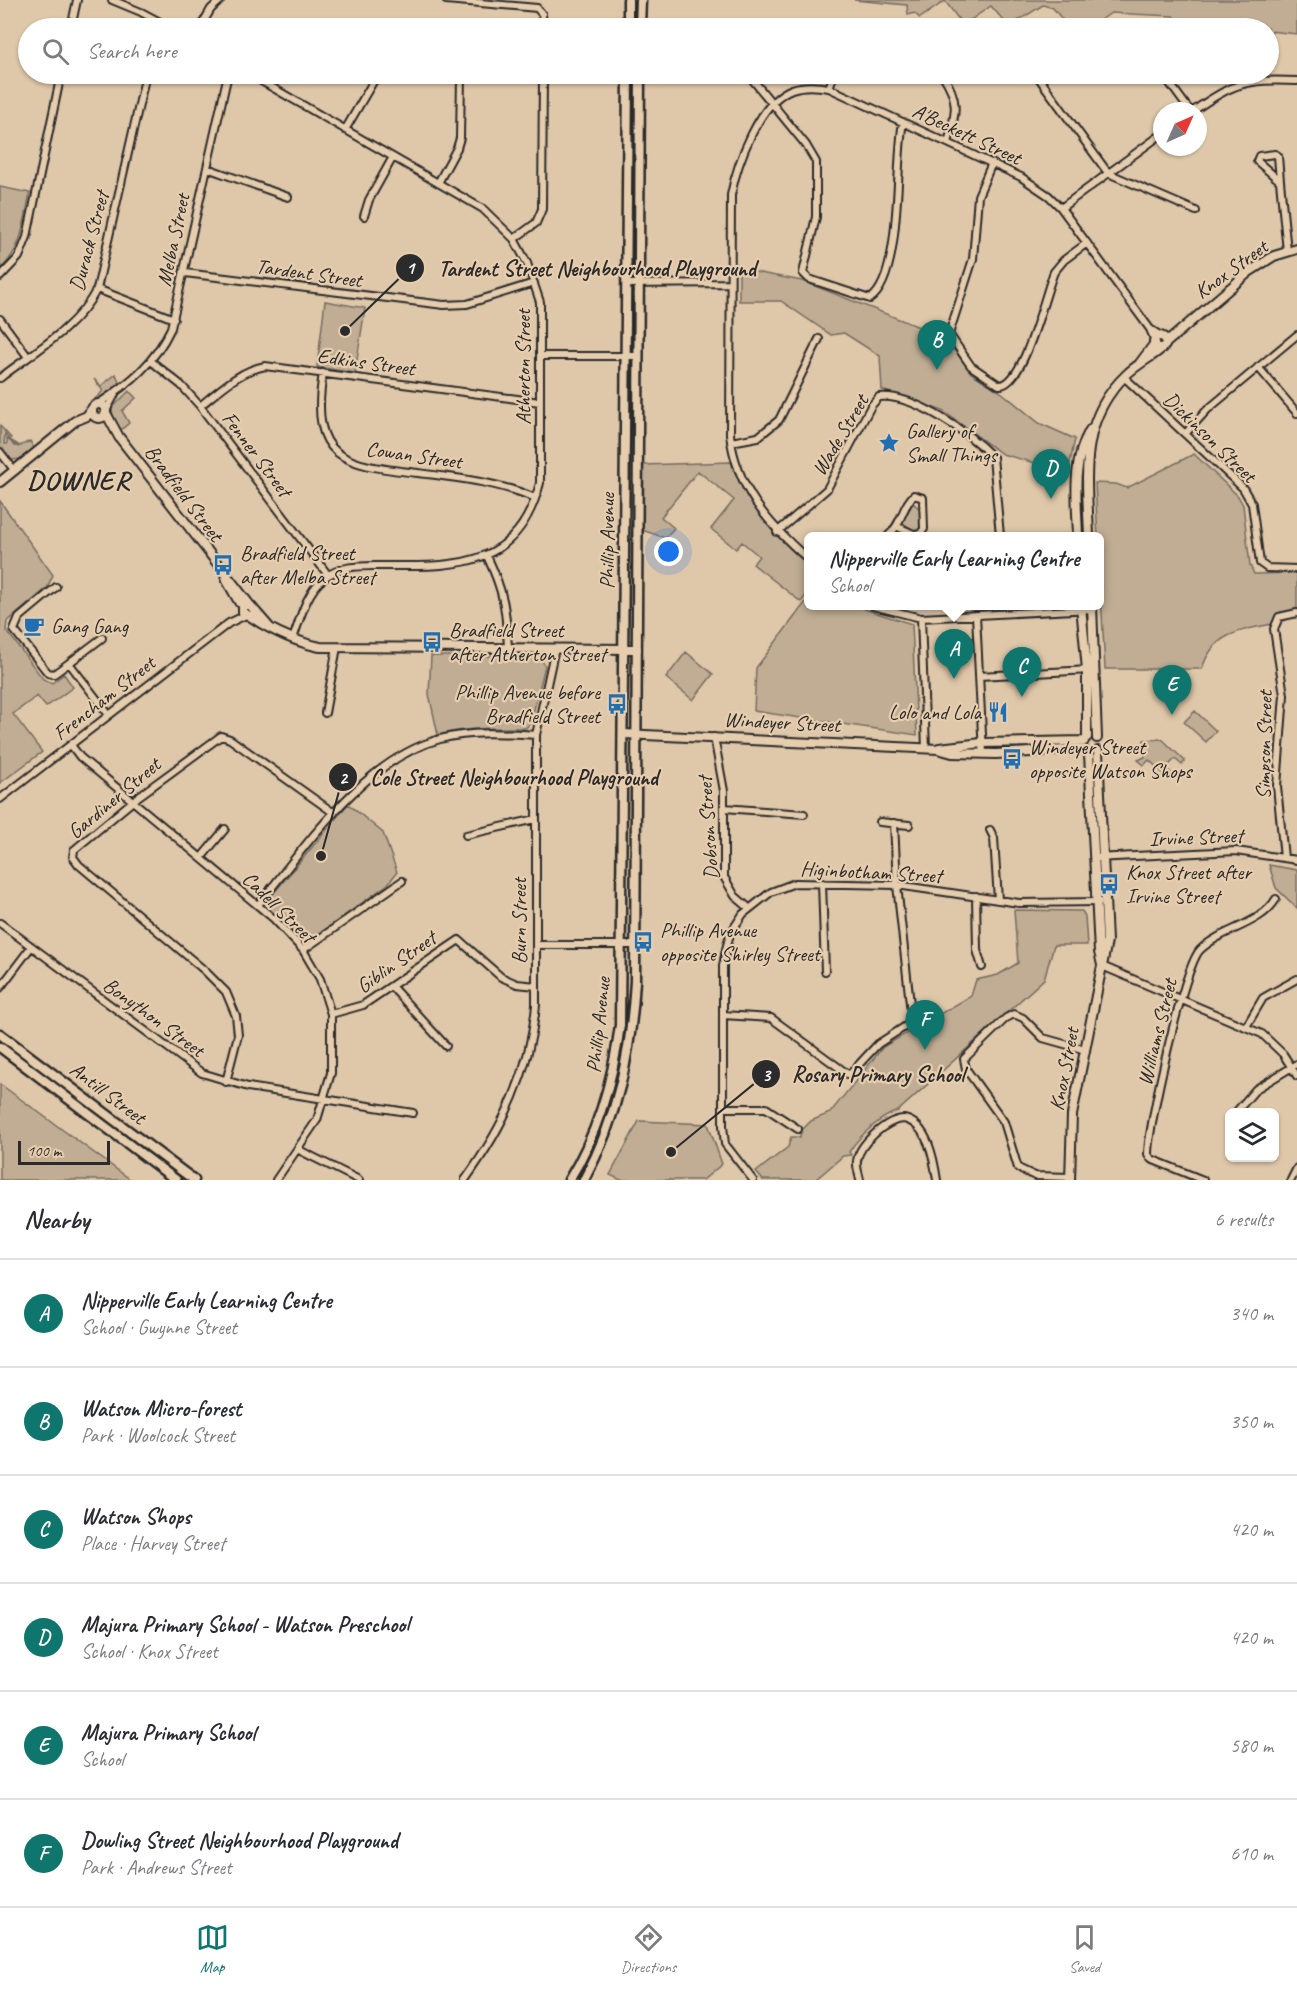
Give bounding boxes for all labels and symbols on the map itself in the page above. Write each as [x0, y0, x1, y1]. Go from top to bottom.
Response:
street label: A'Beckett Street [908, 97, 1027, 171]
north arrow [1153, 102, 1207, 156]
street label: Durack Street [63, 186, 116, 294]
street label: Melba Street [151, 189, 196, 289]
street label: Knox Street [1189, 233, 1274, 304]
callout: Tardent Street Neighbourhood Playground [395, 248, 768, 288]
street label: Tardent Street [255, 253, 365, 294]
text: Tardent Street Neighbourhood Playground [438, 255, 760, 283]
text: 1 [406, 257, 416, 279]
street label: Atherton Street [510, 307, 536, 425]
pin: B [918, 320, 956, 370]
street label: Edkins Street [316, 342, 418, 382]
street label: Dickinson Street [1158, 386, 1263, 489]
street label: Wade Street [806, 388, 875, 480]
street label: Fenner Street [216, 406, 299, 504]
place label: Gallery of Small Things [906, 418, 999, 468]
place icon: Gallery of Small Things [877, 431, 901, 455]
street label: Cowan Street [365, 435, 465, 475]
street label: Bradfield Street [139, 439, 230, 548]
pin: D [1032, 450, 1070, 499]
district label: DOWNER [27, 463, 134, 497]
street label: Phillip Avenue [594, 492, 620, 589]
your location [654, 537, 683, 566]
place label: Bradfield Street after Melba Street [240, 540, 378, 590]
bus stop icon: Bradfield Street after Melba Street [211, 553, 235, 577]
place label: Gang Gang [51, 613, 130, 639]
cafe icon: Gang Gang [22, 614, 46, 638]
place label: Bradfield Street after Atherton Street [449, 617, 609, 667]
bus stop icon: Bradfield Street after Atherton Street [420, 630, 444, 654]
pin: A [934, 630, 974, 679]
pin: C [1002, 648, 1042, 697]
street label: Frencham Street [48, 649, 162, 746]
pin: E [1152, 666, 1192, 715]
place label: Phillip Avenue before Bradfield Street [455, 679, 602, 729]
street label: Simpson Street [1250, 688, 1278, 800]
bus stop icon: Phillip Avenue before Bradfield Street [605, 692, 629, 716]
place label: Lolo and Lola [889, 699, 983, 725]
restaurant icon: Lolo and Lola [986, 700, 1010, 724]
street label: Windeyer Street [723, 706, 843, 738]
place label: Windeyer Street opposite Watson Shops [1029, 734, 1193, 784]
bus stop icon: Windeyer Street opposite Watson Shops [1000, 747, 1024, 771]
street label: Gardiner Street [62, 750, 167, 844]
callout: Cole Street Neighbourhood Playground [328, 757, 671, 797]
text: Cole Street Neighbourhood Playground [370, 764, 662, 792]
text: 2 [339, 767, 349, 789]
street label: Dobson Street [691, 772, 725, 881]
street label: Irvine Street [1149, 822, 1246, 852]
street label: Higinbotham Street [800, 855, 945, 889]
place label: Knox Street after Irvine Street [1126, 859, 1252, 909]
street label: Cadell Street [237, 866, 323, 950]
bus stop icon: Knox Street after Irvine Street [1097, 872, 1121, 896]
street label: Burn Street [506, 876, 532, 964]
place label: Phillip Avenue opposite Shirley Street [660, 917, 822, 967]
street label: Giblin Street [351, 923, 443, 999]
bus stop icon: Phillip Avenue opposite Shirley Street [631, 930, 655, 954]
street label: Bonython Street [98, 972, 211, 1064]
street label: Williams Street [1131, 974, 1183, 1088]
street label: Phillip Avenue [580, 975, 616, 1074]
pin: F [906, 1000, 944, 1050]
street label: Knox Street [1043, 1023, 1085, 1113]
callout: Rosary Primary School [751, 1054, 976, 1094]
street label: Antill Street [65, 1056, 153, 1131]
text: Rosary Primary School [792, 1061, 968, 1089]
text: 3 [762, 1064, 772, 1086]
scale bar [18, 1138, 110, 1166]

